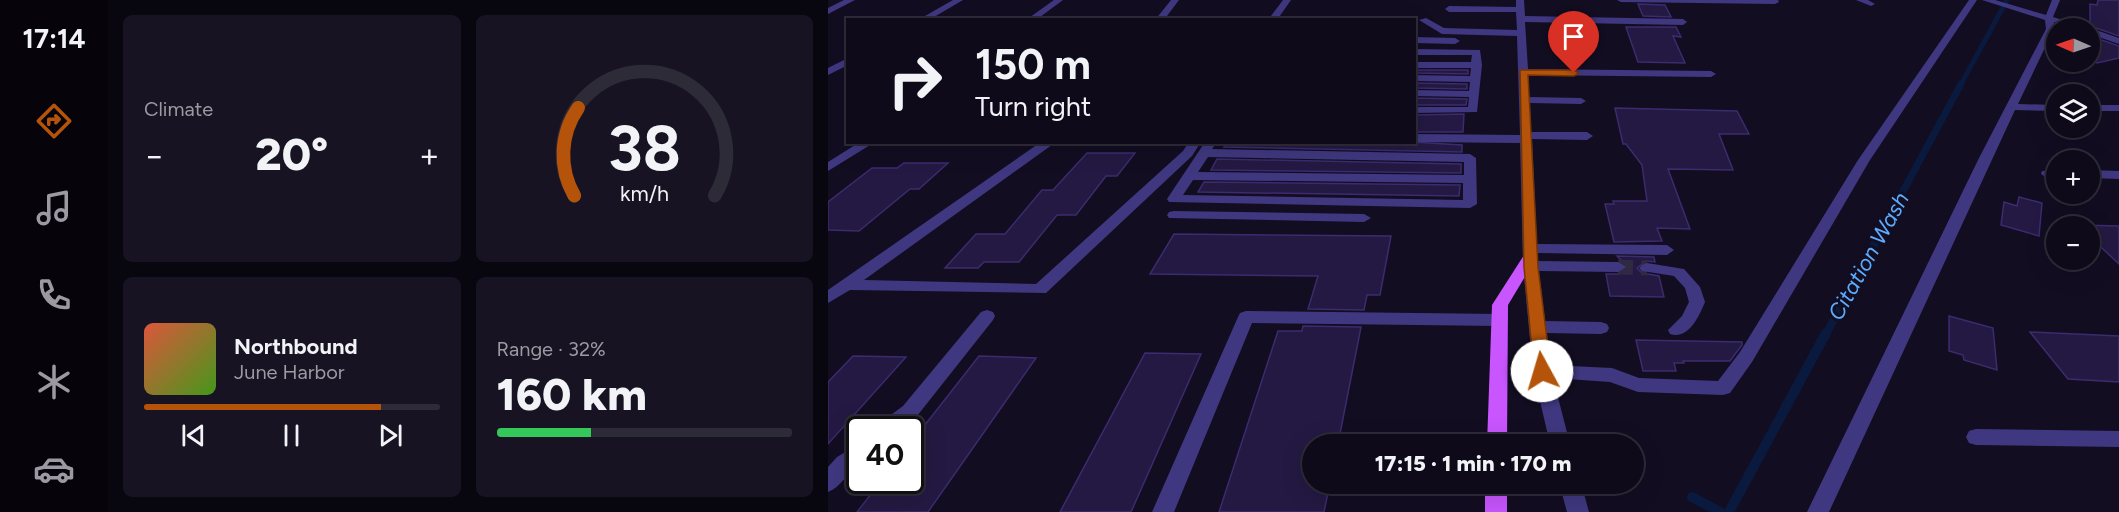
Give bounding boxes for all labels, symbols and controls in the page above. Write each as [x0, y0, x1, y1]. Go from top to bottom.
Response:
pin [1548, 11, 1599, 73]
north arrow [2046, 18, 2100, 72]
map controls [2046, 18, 2100, 270]
icon: arrive [1557, 20, 1590, 53]
text: 17:14 [22, 22, 86, 55]
text: 150 m [975, 39, 1091, 90]
icon: right [876, 42, 954, 120]
button: layers [2046, 84, 2100, 138]
text: Turn right [975, 90, 1091, 123]
text: Climate [144, 97, 213, 121]
icon: directions [33, 100, 75, 142]
text: 38 [608, 111, 681, 186]
text: 20° [255, 127, 328, 181]
text: − [144, 136, 165, 175]
text: + [419, 136, 439, 175]
button: + [2046, 150, 2100, 204]
text: km/h [620, 181, 669, 206]
icon: music [33, 187, 75, 229]
water label: Citation Wash [1822, 187, 1915, 325]
button: − [2046, 216, 2100, 270]
icon: phone [33, 274, 75, 316]
text: Northbound [234, 333, 358, 360]
text: Range · 32% [497, 337, 606, 361]
position arrow [1510, 339, 1574, 403]
text: June Harbor [234, 360, 345, 384]
icon: climate [33, 361, 75, 403]
text: 160 km [497, 367, 647, 421]
speed limit sign: 40 [846, 416, 924, 494]
icon: previous [177, 419, 210, 452]
icon: pause [275, 419, 308, 452]
icon: next [374, 419, 407, 452]
icon: car [33, 448, 75, 490]
text: 17:15 · 1 min · 170 m [1375, 450, 1571, 477]

